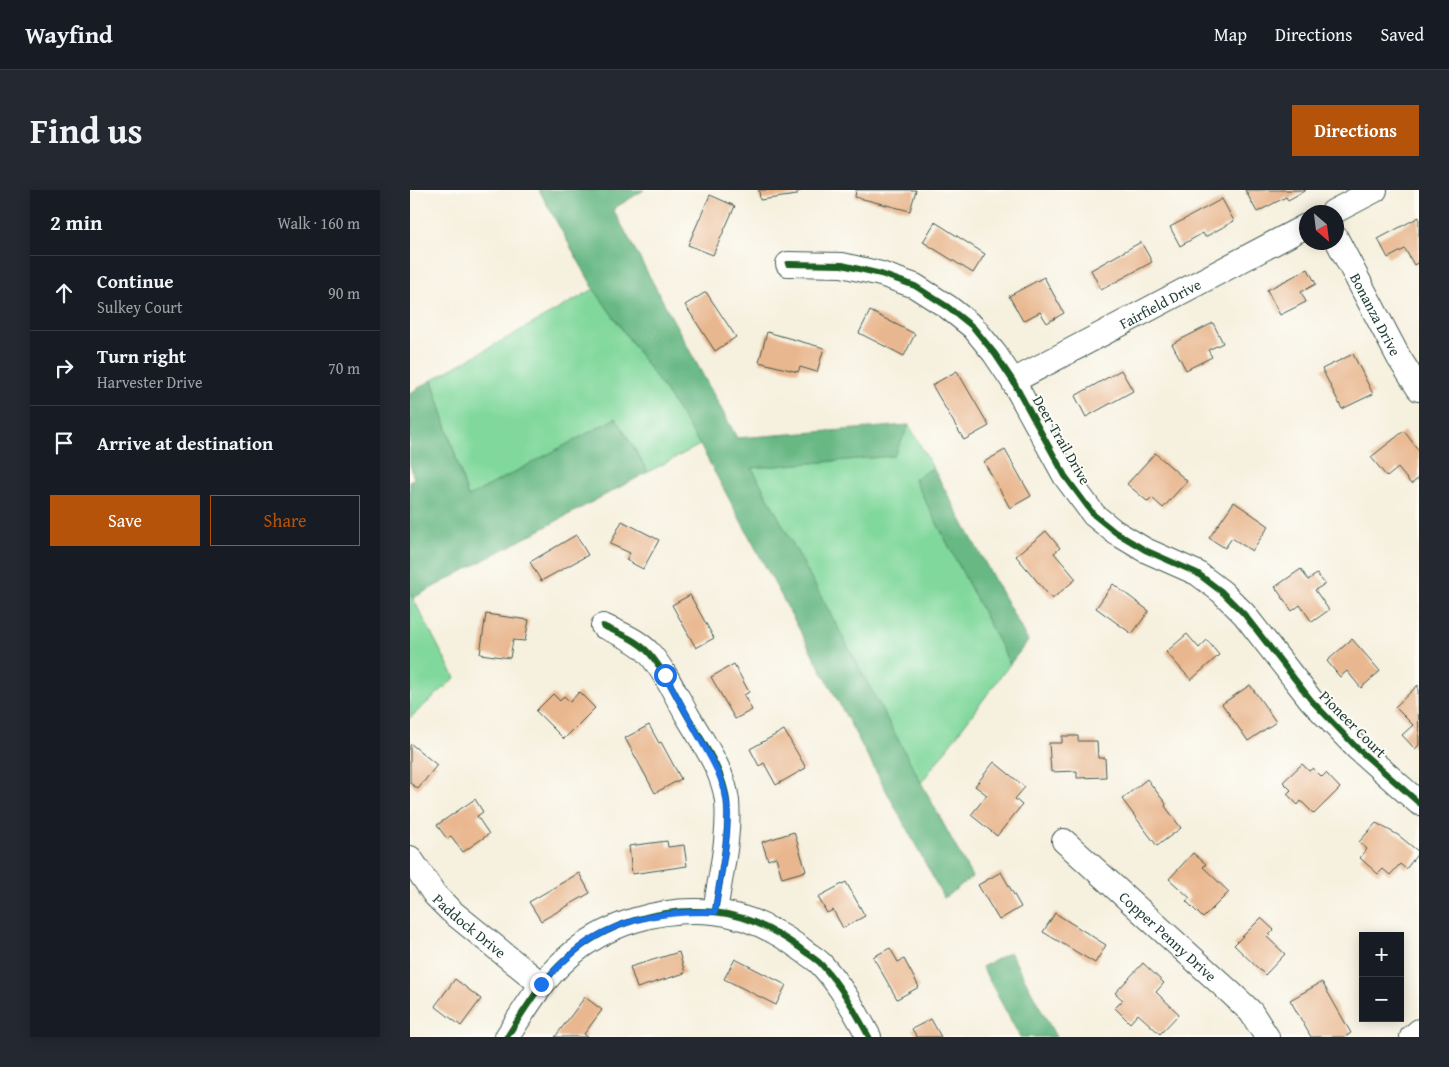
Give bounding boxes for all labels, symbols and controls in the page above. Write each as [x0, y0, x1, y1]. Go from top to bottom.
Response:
text: Wayfind [25, 17, 113, 52]
text: Map [1214, 21, 1247, 48]
text: Directions [1275, 21, 1352, 48]
text: Saved [1380, 21, 1424, 48]
text: Find us [30, 105, 143, 156]
button: Directions [1292, 105, 1419, 156]
north arrow [1299, 205, 1344, 250]
text: 2 min [50, 207, 102, 238]
text: Walk · 160 m [277, 211, 360, 235]
text: Continue [97, 267, 174, 295]
street label: Bonanza Drive [1346, 269, 1406, 359]
street label: Fairfield Drive [1115, 273, 1204, 334]
icon: ahead [50, 279, 78, 307]
text: 90 m [328, 281, 360, 305]
text: Sulkey Court [97, 295, 183, 319]
text: Turn right [97, 342, 186, 370]
icon: right [50, 354, 78, 382]
text: 70 m [328, 356, 360, 380]
text: Harvester Drive [97, 370, 202, 394]
street label: Deer Trail Drive [1028, 392, 1096, 488]
icon: arrive [50, 429, 78, 457]
text: Arrive at destination [97, 429, 273, 457]
button: Save [50, 495, 200, 546]
button: Share [210, 495, 360, 546]
route start [654, 664, 677, 687]
street label: Pioneer Court [1315, 686, 1392, 763]
street label: Copper Penny Drive [1115, 886, 1222, 986]
street label: Paddock Drive [429, 889, 511, 962]
map controls [1359, 932, 1404, 1022]
button: + [1359, 932, 1404, 977]
route end [530, 973, 553, 996]
button: − [1359, 977, 1404, 1022]

